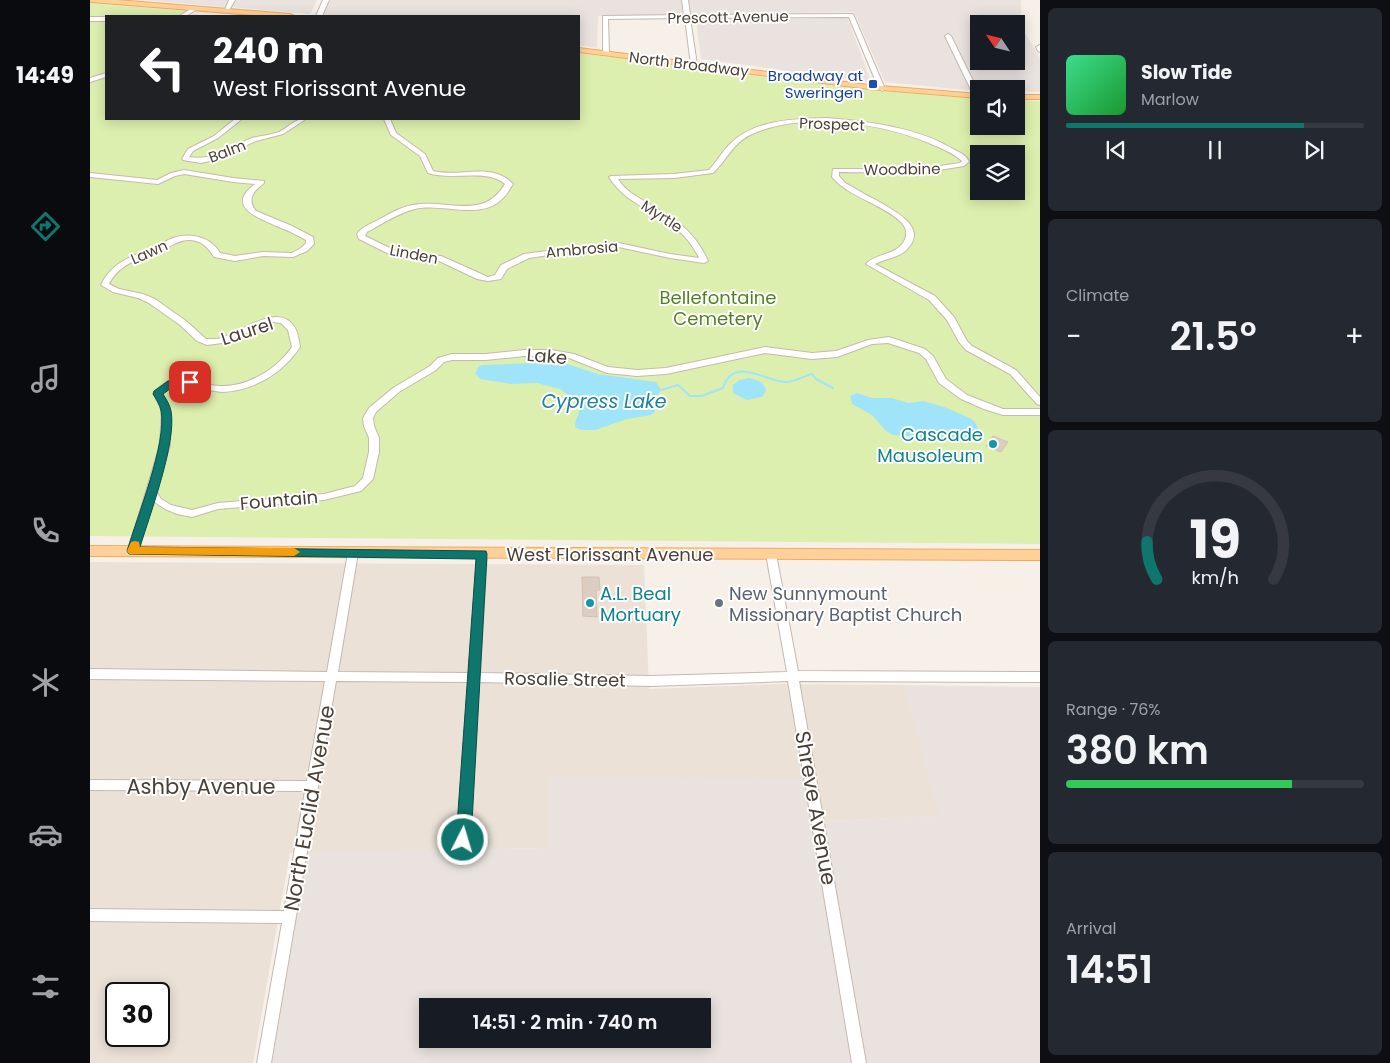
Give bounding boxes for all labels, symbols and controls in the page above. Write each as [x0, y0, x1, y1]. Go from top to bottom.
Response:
street label: Prescott Avenue [667, 5, 789, 29]
north arrow [970, 15, 1025, 70]
map controls [970, 15, 1025, 200]
text: 240 m [213, 26, 324, 75]
icon: left [130, 35, 195, 100]
street label: North Broadway [628, 46, 751, 82]
text: Slow Tide [1141, 59, 1232, 86]
text: 14:49 [16, 60, 74, 91]
place label: Broadway at Sweringen [768, 65, 863, 103]
text: West Florissant Avenue [213, 73, 466, 104]
marker: Broadway at Sweringen [867, 78, 879, 90]
button: sound [970, 80, 1025, 135]
text: Marlow [1141, 88, 1199, 111]
street label: Prospect [799, 112, 865, 136]
street label: Balm [205, 134, 249, 168]
icon: previous [1102, 136, 1130, 164]
icon: pause [1201, 136, 1229, 164]
icon: next [1300, 136, 1328, 164]
button: layers [970, 145, 1025, 200]
street label: Woodbine [863, 158, 941, 180]
street label: Myrtle [637, 195, 687, 237]
icon: directions [28, 209, 63, 244]
street label: Lawn [127, 235, 171, 269]
street label: Ambrosia [545, 235, 619, 263]
street label: Linden [388, 239, 440, 269]
text: Climate [1066, 284, 1129, 307]
park label: Bellefontaine Cemetery [660, 285, 777, 331]
text: 21.5° [1170, 310, 1257, 363]
street label: Laurel [218, 311, 276, 351]
text: − [1066, 317, 1081, 356]
text: + [1345, 317, 1364, 356]
street label: Lake [526, 342, 568, 370]
icon: music [28, 361, 63, 396]
pin [169, 361, 211, 403]
icon: arrive [176, 368, 204, 396]
water label: Cypress Lake [541, 388, 667, 415]
place label: Cascade Mausoleum [877, 422, 983, 468]
marker: Cascade Mausoleum [987, 438, 999, 450]
street label: Fountain [239, 484, 319, 516]
text: 19 [1189, 503, 1241, 576]
icon: phone [28, 513, 63, 548]
street label: West Florissant Avenue [506, 542, 714, 567]
text: km/h [1191, 565, 1239, 590]
place label: A.L. Beal Mortuary [600, 581, 681, 627]
place label: New Sunnymount Missionary Baptist Church [729, 581, 962, 627]
marker: A.L. Beal Mortuary [584, 597, 596, 609]
marker: New Sunnymount Missionary Baptist Church [713, 597, 725, 609]
icon: climate [28, 665, 63, 700]
street label: Rosalie Street [504, 665, 626, 693]
text: Range · 76% [1066, 698, 1161, 721]
street label: North Euclid Avenue [277, 703, 341, 913]
text: 380 km [1066, 724, 1209, 777]
street label: Shreve Avenue [788, 729, 844, 887]
street label: Ashby Avenue [126, 772, 276, 801]
position arrow [436, 813, 488, 865]
icon: car [28, 817, 63, 852]
text: Arrival [1066, 917, 1116, 940]
text: 14:51 [1066, 943, 1153, 996]
icon: filters [28, 969, 63, 1004]
speed limit sign: 30 [105, 982, 170, 1047]
text: 14:51 · 2 min · 740 m [473, 1009, 657, 1036]

